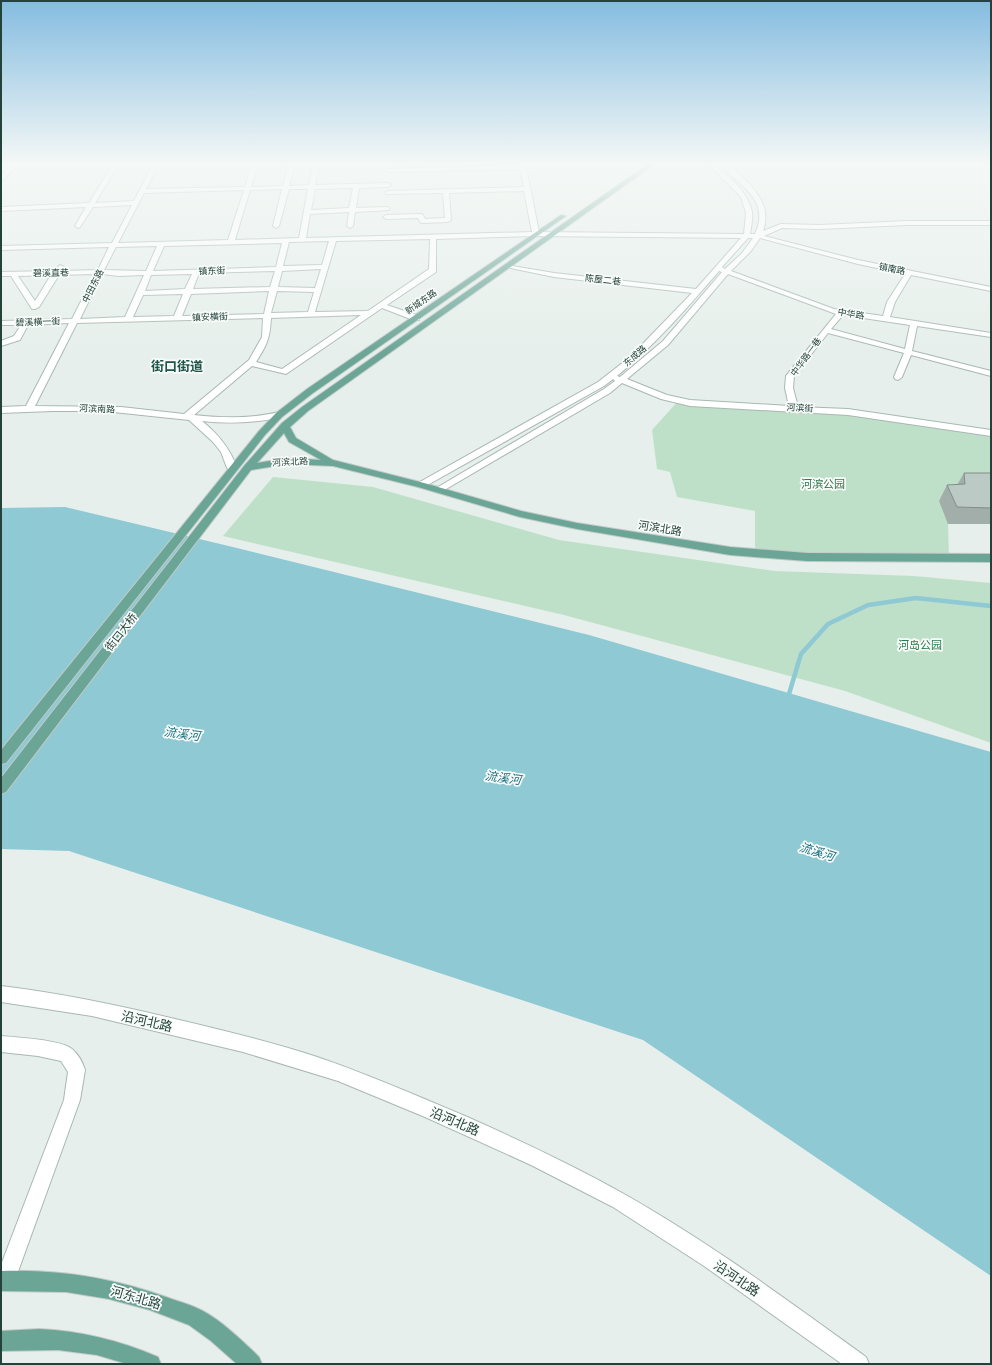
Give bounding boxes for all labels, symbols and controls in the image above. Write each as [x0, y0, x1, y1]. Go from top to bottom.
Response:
street label: 镇南路 [878, 259, 907, 278]
street label: 镇东街 [198, 264, 226, 277]
street label: 碧溪直巷 [33, 266, 69, 279]
street label: 中田东路 [79, 267, 107, 305]
street label: 陈屋二巷 [584, 271, 622, 288]
street label: 新城东路 [402, 286, 439, 317]
street label: 中华路 [837, 305, 865, 322]
street label: 镇安横街 [192, 309, 228, 324]
street label: 碧溪横一街 [15, 314, 61, 329]
street label: 中华路一巷 [787, 335, 824, 379]
street label: 东成路 [620, 342, 649, 369]
district label: 街口街道 [151, 356, 203, 376]
street label: 河滨街 [786, 400, 814, 415]
street label: 河滨南路 [79, 401, 115, 416]
street label: 河滨北路 [272, 454, 308, 469]
park label: 河滨公园 [801, 476, 845, 492]
street label: 河滨北路 [637, 517, 683, 539]
street label: 街口大桥 [101, 610, 141, 654]
park label: 河岛公园 [898, 637, 942, 653]
water label: 流溪河 [163, 722, 203, 746]
water label: 流溪河 [484, 766, 524, 790]
water label: 流溪河 [797, 837, 839, 866]
street label: 沿河北路 [119, 1005, 175, 1037]
street label: 沿河北路 [427, 1102, 483, 1140]
street label: 沿河北路 [710, 1255, 764, 1301]
street label: 河东北路 [108, 1280, 164, 1314]

